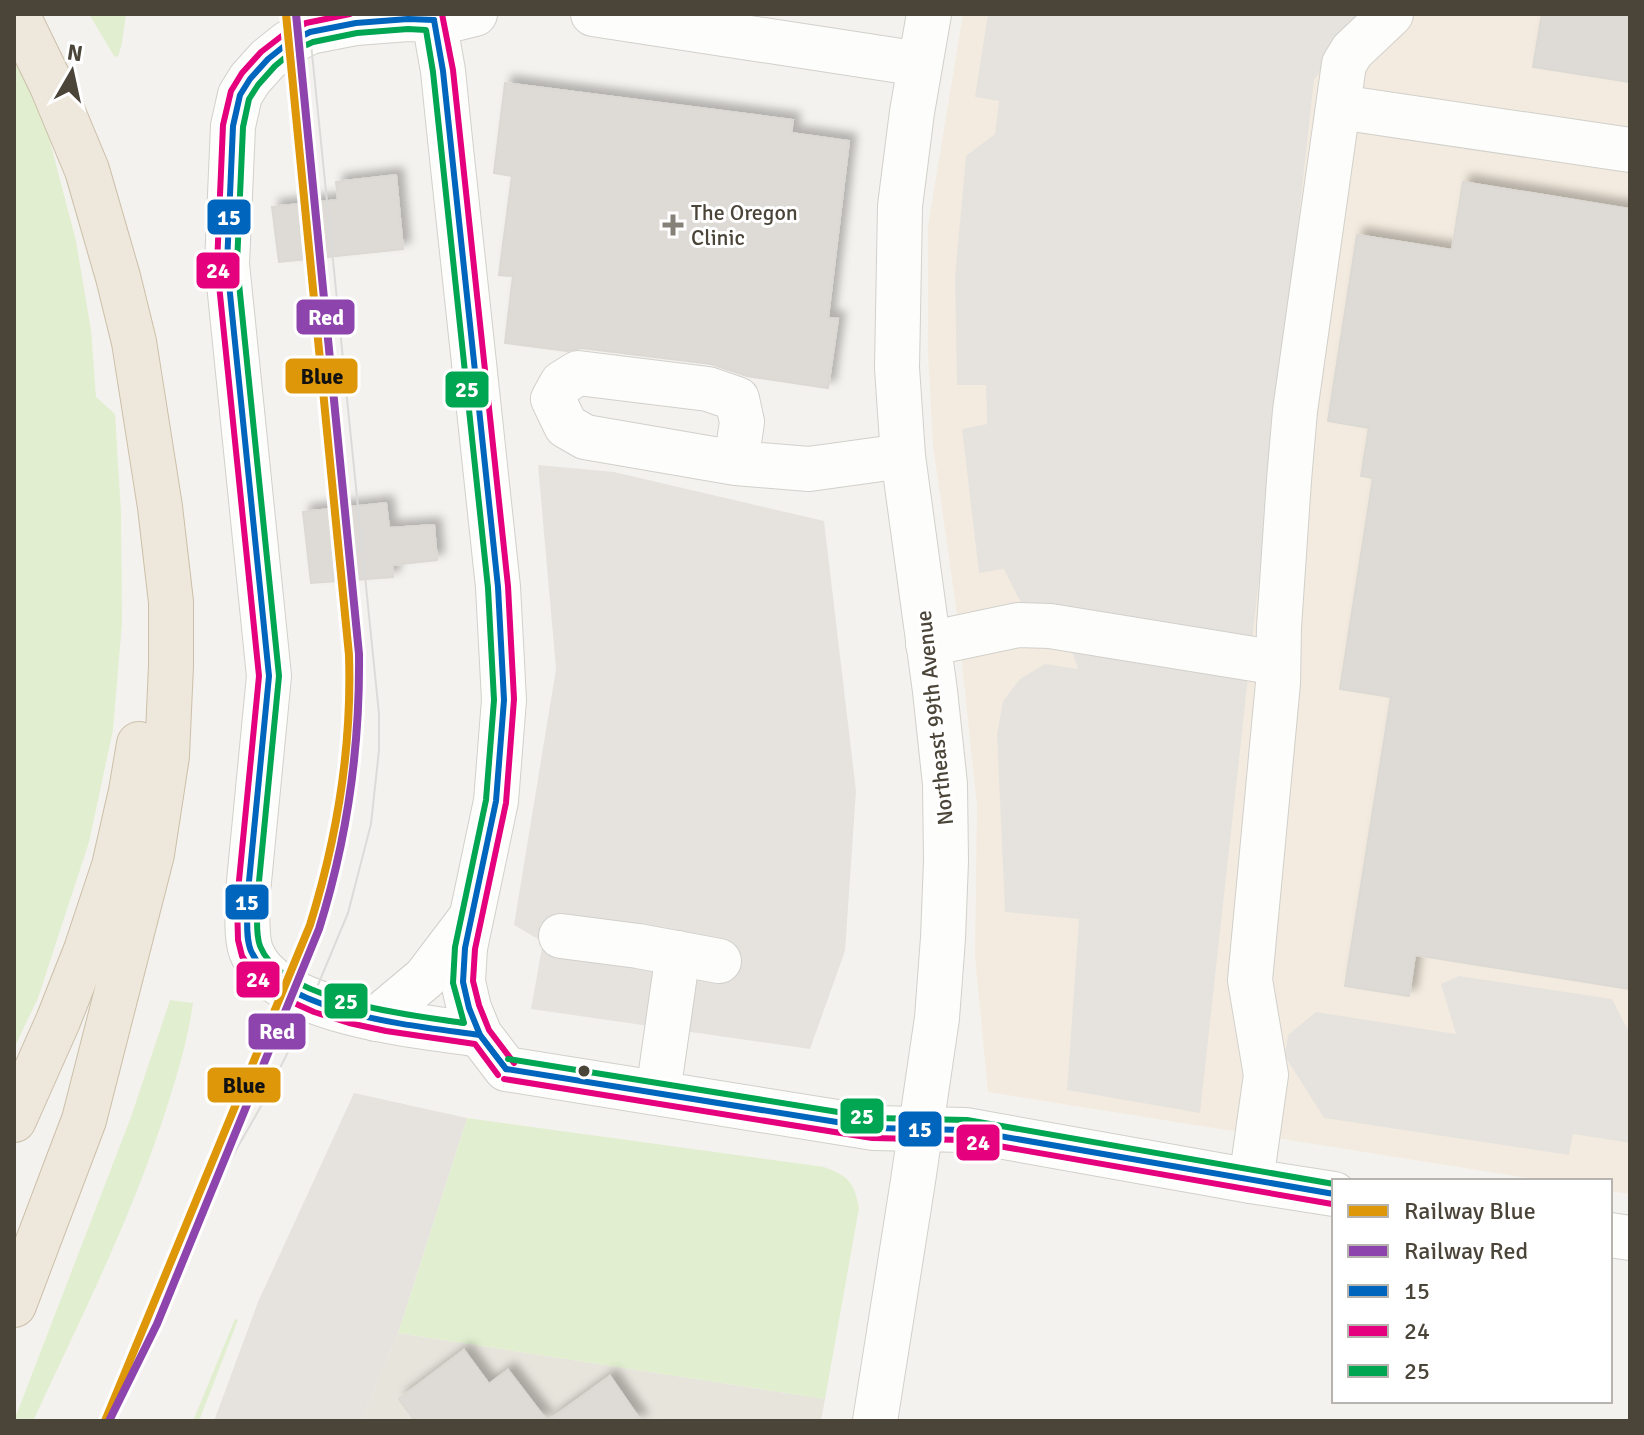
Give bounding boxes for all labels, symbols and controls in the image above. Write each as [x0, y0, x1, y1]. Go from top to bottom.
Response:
north arrow [32, 32, 112, 112]
text: N [65, 38, 85, 67]
line badge: 15 [206, 198, 252, 236]
place label: The Oregon Clinic [691, 199, 798, 251]
text: 15 [217, 204, 241, 231]
marker: The Oregon Clinic [662, 214, 684, 236]
line badge: 24 [195, 251, 241, 290]
text: 24 [206, 257, 230, 284]
line badge: Red [295, 298, 356, 336]
text: Red [308, 304, 344, 331]
line badge: Blue [284, 357, 359, 395]
text: Blue [300, 363, 344, 390]
line badge: 25 [444, 370, 490, 409]
text: 25 [455, 376, 479, 403]
street label: Northeast 99th Avenue [910, 609, 959, 827]
line badge: 15 [224, 883, 270, 921]
text: 15 [235, 889, 259, 916]
line badge: 24 [235, 960, 281, 999]
text: 24 [246, 966, 270, 993]
line badge: 25 [323, 982, 369, 1020]
text: 25 [334, 988, 358, 1015]
line badge: Red [247, 1012, 307, 1051]
text: Red [259, 1018, 295, 1045]
unlabelled marker [576, 1063, 592, 1079]
line badge: Blue [206, 1066, 282, 1104]
text: Blue [222, 1072, 266, 1099]
line badge: 25 [839, 1097, 885, 1135]
text: 25 [850, 1103, 874, 1130]
line badge: 15 [897, 1110, 943, 1148]
text: 15 [908, 1116, 932, 1143]
line badge: 24 [955, 1123, 1001, 1162]
text: 24 [966, 1129, 990, 1156]
legend [1332, 1179, 1612, 1403]
text: Railway Blue [1404, 1196, 1536, 1226]
text: Railway Red [1404, 1236, 1528, 1266]
text: 15 [1404, 1276, 1430, 1306]
text: 24 [1404, 1316, 1430, 1346]
text: 25 [1404, 1356, 1430, 1386]

